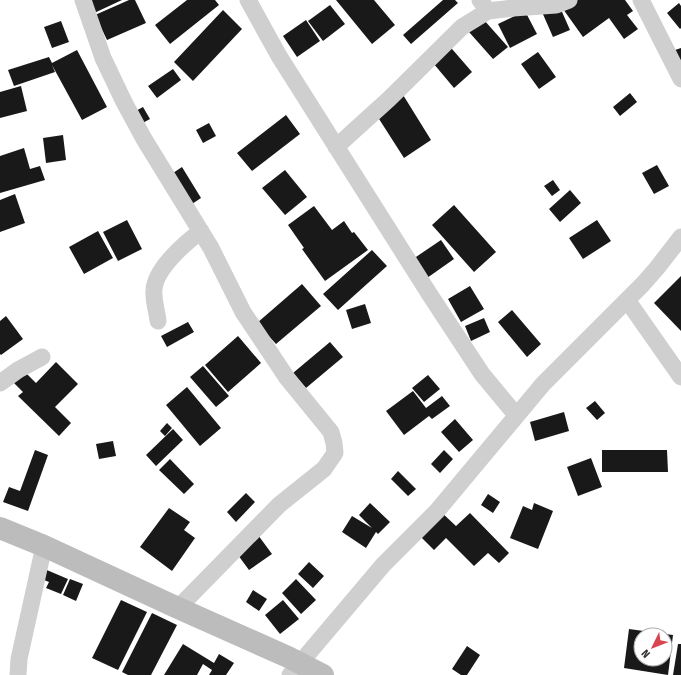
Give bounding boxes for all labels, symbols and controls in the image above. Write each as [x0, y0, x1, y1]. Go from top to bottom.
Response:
north arrow [633, 627, 673, 667]
text: N [639, 647, 653, 660]

